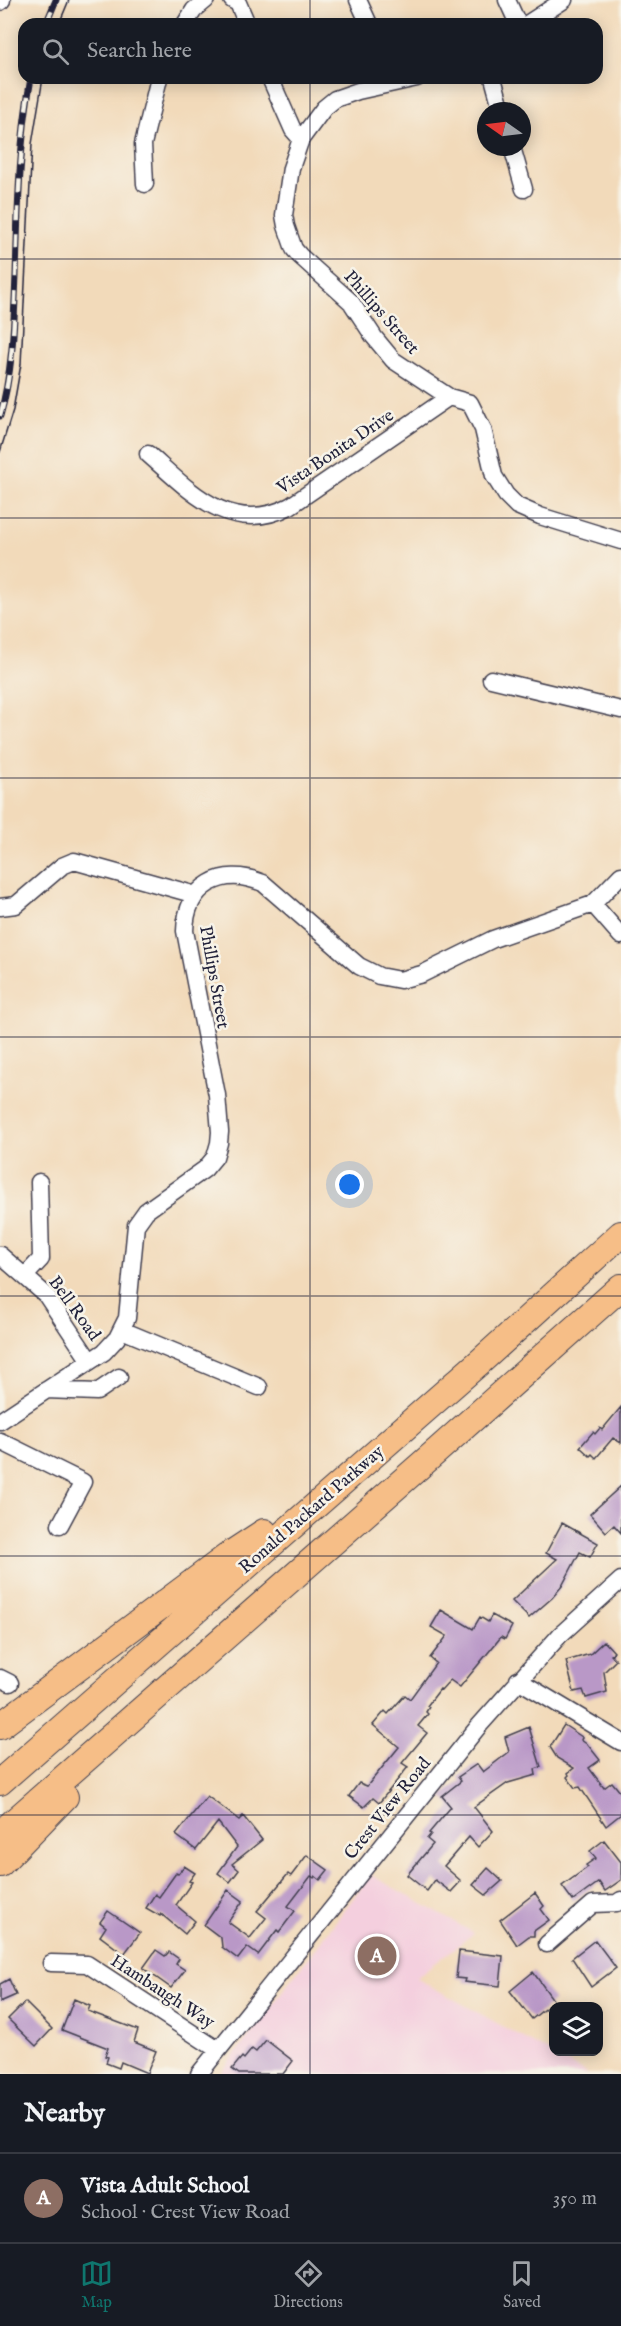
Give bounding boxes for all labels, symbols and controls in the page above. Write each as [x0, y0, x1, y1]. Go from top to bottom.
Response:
search box [18, 18, 603, 84]
icon: search [39, 35, 72, 68]
text: Search here [87, 37, 192, 65]
north arrow [477, 102, 531, 156]
street label: Phillips Street [338, 266, 424, 360]
street label: Vista Bonita Drive [272, 405, 399, 501]
street label: Phillips Street [193, 924, 234, 1031]
your location [335, 1170, 364, 1199]
street label: Bell Road [43, 1272, 105, 1346]
street label: Ronald Packard Parkway [235, 1441, 389, 1579]
street label: Crest View Road [340, 1753, 437, 1865]
pin: A [358, 1934, 397, 1978]
street label: Hambaugh Way [106, 1950, 219, 2035]
map controls [549, 2002, 603, 2056]
button: layers [549, 2002, 603, 2056]
text: Nearby [24, 2097, 105, 2130]
text: Vista Adult School [81, 2172, 249, 2200]
text: A [37, 2186, 50, 2211]
text: 350 m [553, 2186, 597, 2211]
text: School · Crest View Road [81, 2200, 290, 2225]
tab: Map [80, 2257, 113, 2313]
tab: Directions [273, 2257, 343, 2313]
tab: Saved [503, 2257, 541, 2313]

